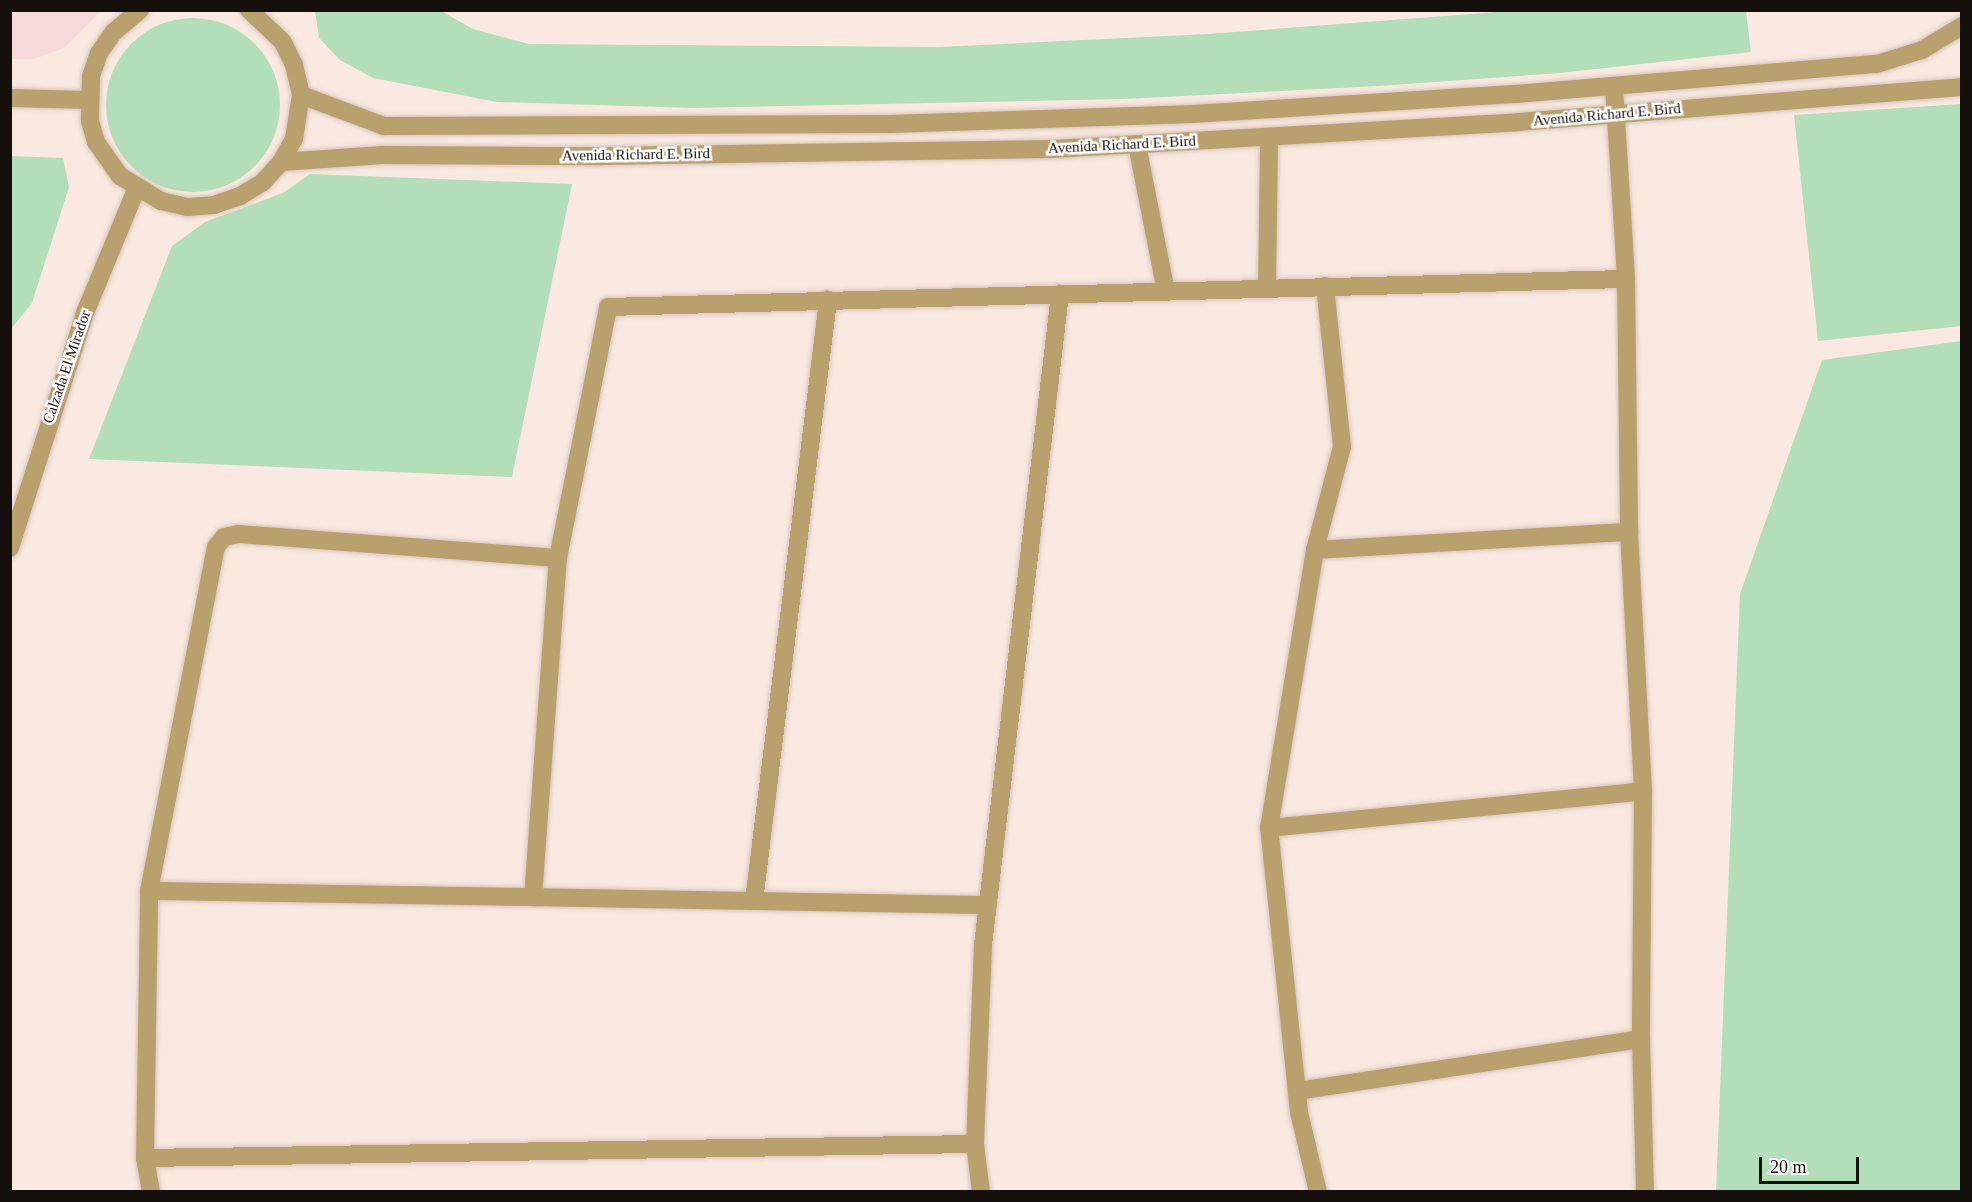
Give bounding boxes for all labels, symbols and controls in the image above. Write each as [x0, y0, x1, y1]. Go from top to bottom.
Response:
street label: Avenida Richard E. Bird [1532, 100, 1682, 130]
street label: Avenida Richard E. Bird [1048, 132, 1196, 158]
street label: Avenida Richard E. Bird [562, 145, 710, 165]
street label: Calzada El Mirador [39, 308, 95, 426]
scale bar [1762, 1145, 1862, 1183]
text: 20 m [1770, 1157, 1807, 1177]

